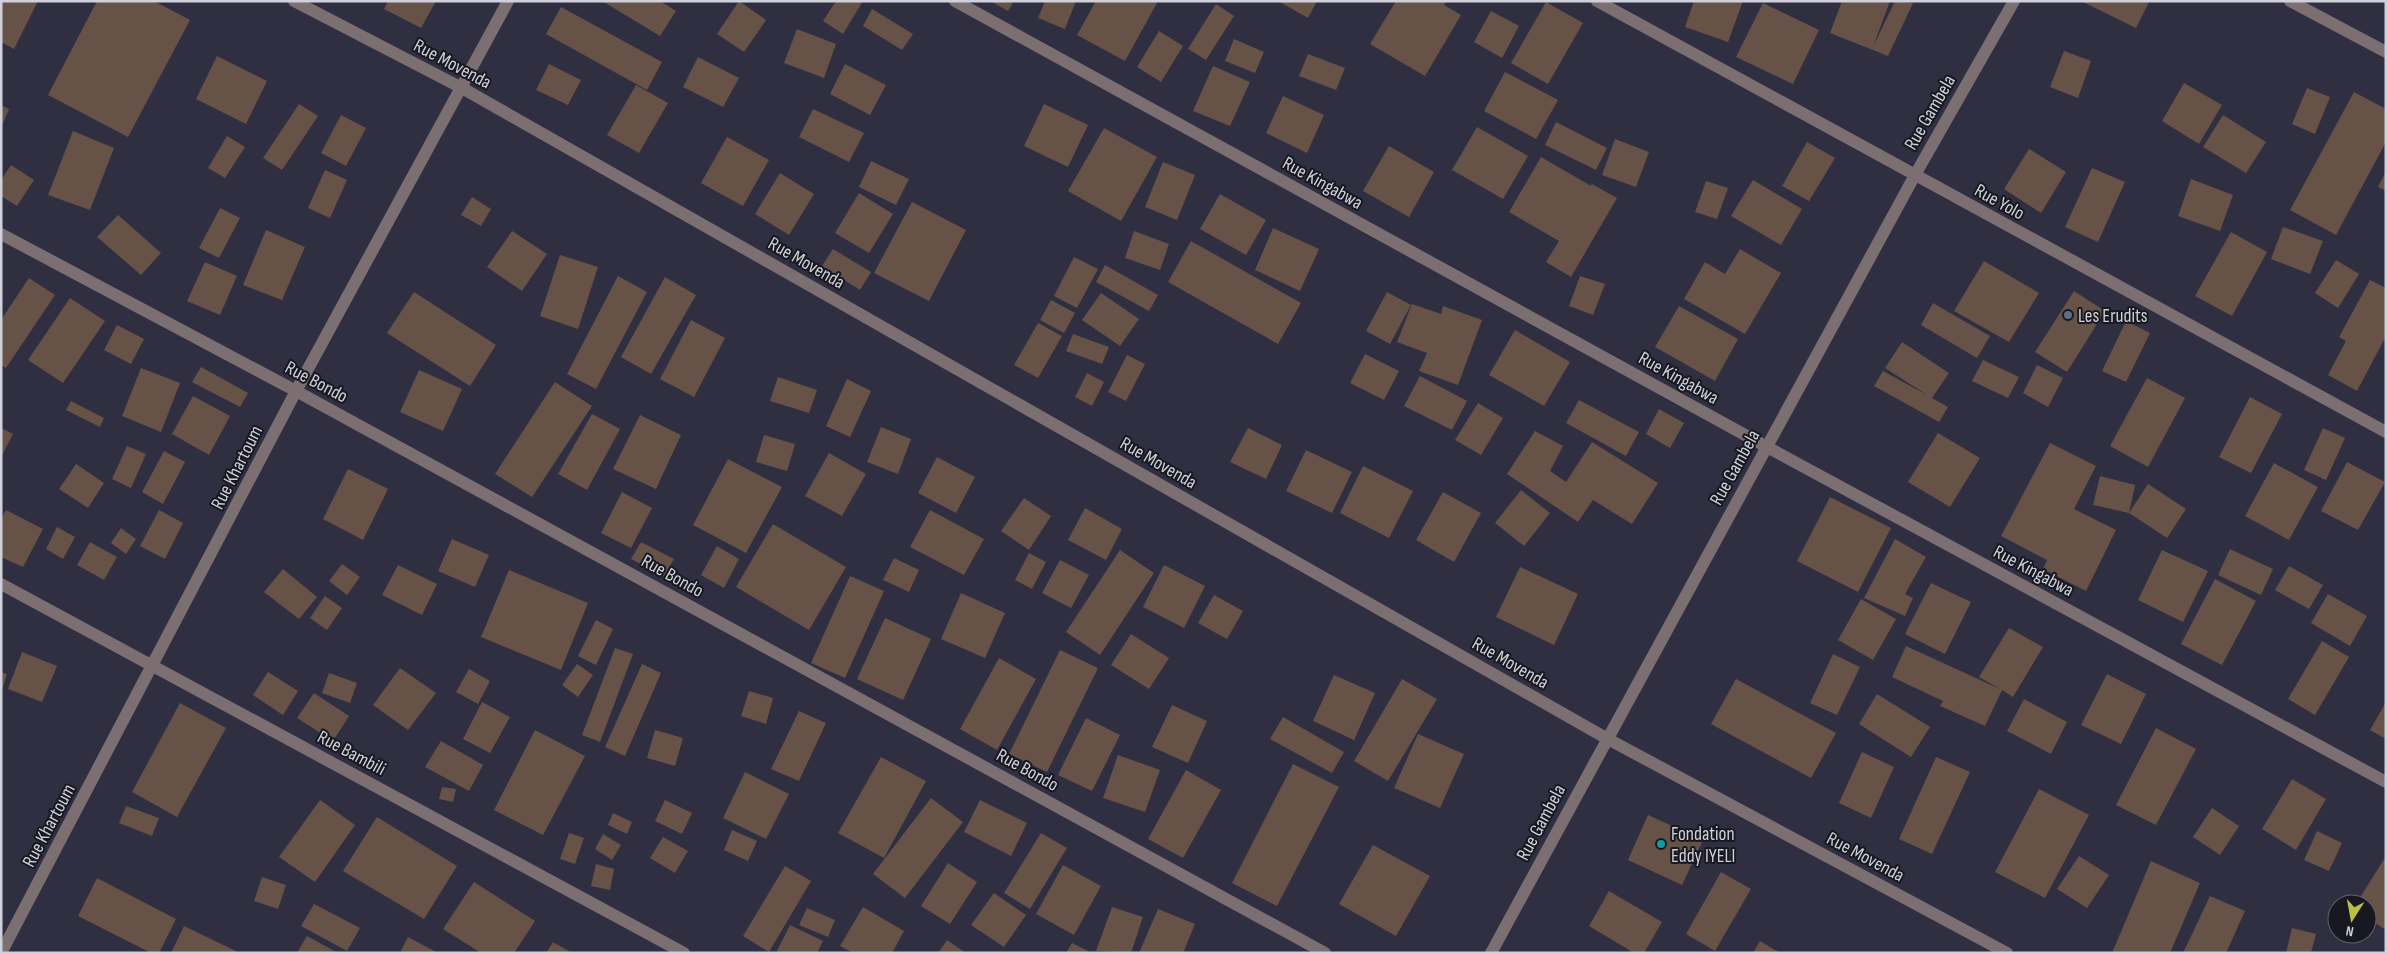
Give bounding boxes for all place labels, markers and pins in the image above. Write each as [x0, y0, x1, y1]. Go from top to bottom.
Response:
place label: Les Erudits [2078, 305, 2148, 328]
marker: Les Erudits [2062, 309, 2074, 321]
place label: Fondation Eddy IYELI [1671, 823, 1735, 868]
marker: Fondation Eddy IYELI [1655, 838, 1667, 850]

